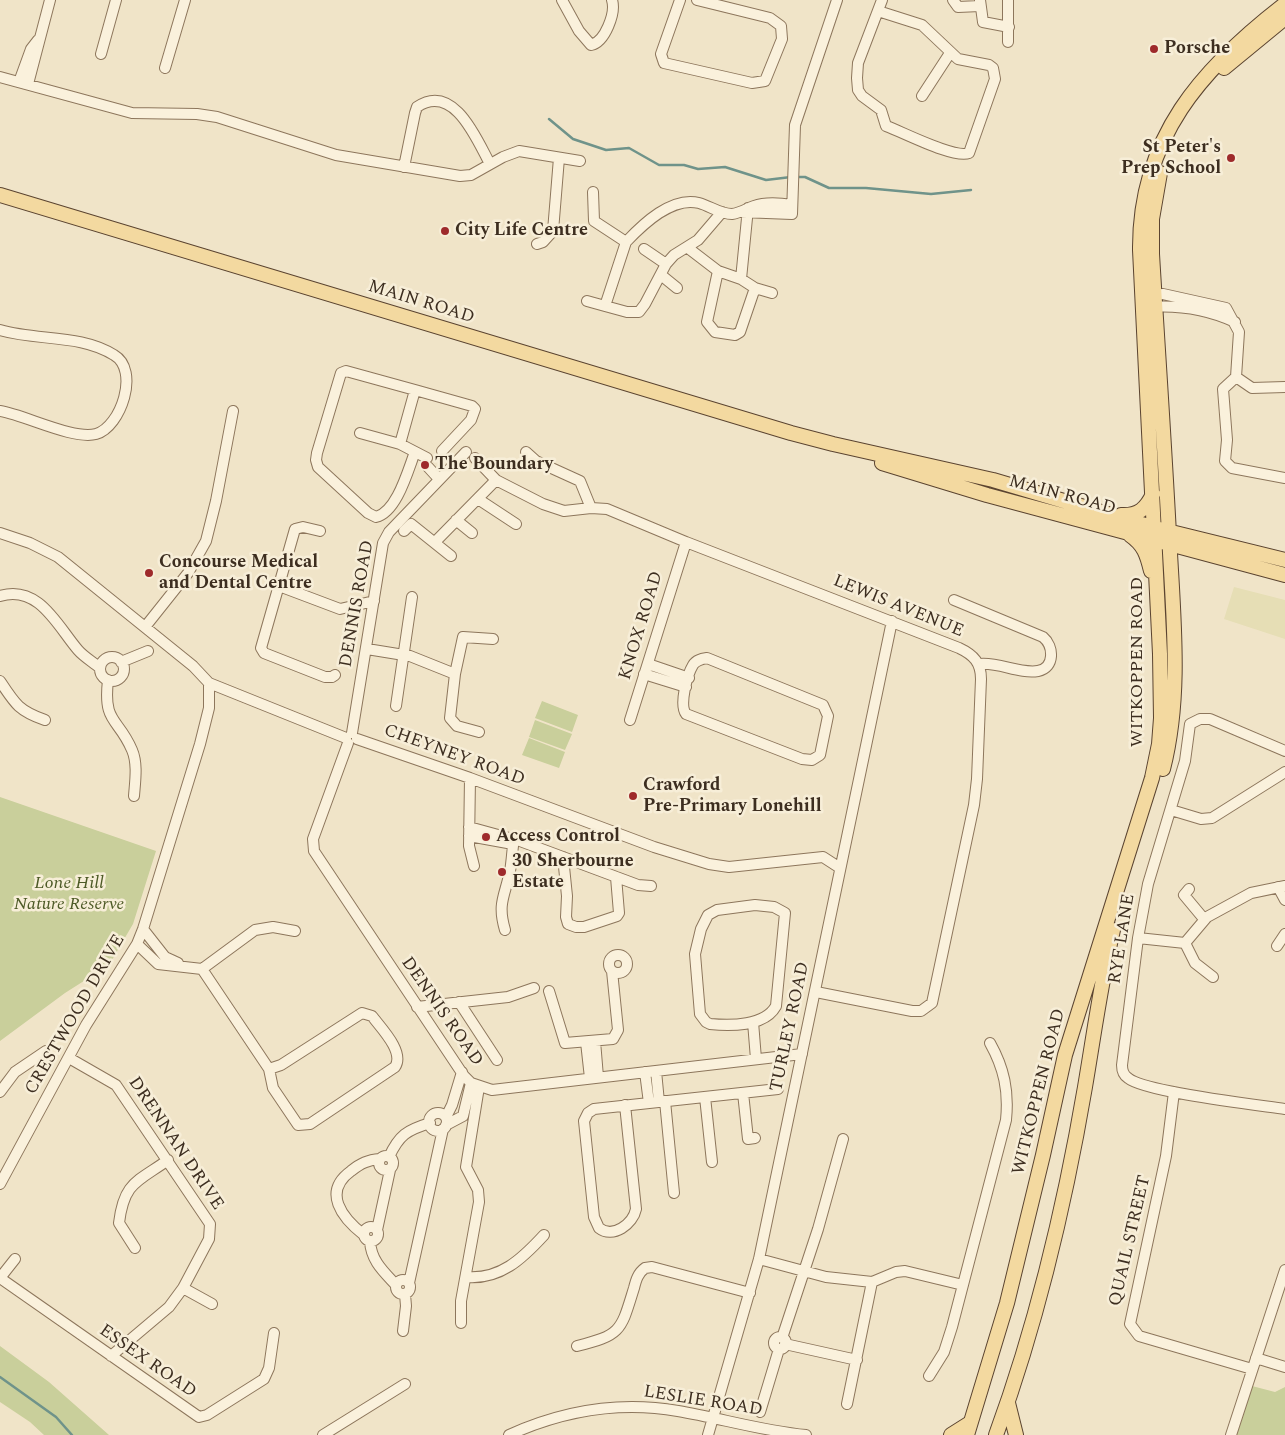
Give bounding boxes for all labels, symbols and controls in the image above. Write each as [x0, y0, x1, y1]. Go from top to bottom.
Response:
place label: Porsche [1164, 38, 1230, 60]
marker: Porsche [1148, 43, 1160, 55]
place label: St Peter's Prep School [1121, 137, 1221, 180]
marker: St Peter's Prep School [1225, 152, 1237, 164]
place label: City Life Centre [455, 220, 588, 242]
marker: City Life Centre [439, 225, 451, 237]
street label: MAIN ROAD [365, 277, 477, 329]
place label: The Boundary [435, 454, 553, 476]
marker: The Boundary [419, 459, 431, 471]
street label: MAIN ROAD [1006, 471, 1118, 521]
street label: DENNIS ROAD [336, 539, 380, 669]
place label: Concourse Medical and Dental Centre [159, 552, 318, 594]
marker: Concourse Medical and Dental Centre [143, 567, 155, 579]
street label: KNOX ROAD [615, 569, 669, 683]
street label: LEWIS AVENUE [829, 571, 967, 643]
street label: WITKOPPEN ROAD [1127, 577, 1149, 747]
street label: CHEYNEY ROAD [380, 720, 528, 792]
place label: Crawford Pre-Primary Lonehill [643, 775, 822, 818]
marker: Crawford Pre-Primary Lonehill [627, 790, 639, 802]
place label: Access Control [496, 826, 620, 848]
marker: Access Control [480, 831, 492, 843]
place label: 30 Sherbourne Estate [512, 851, 634, 894]
marker: 30 Sherbourne Estate [496, 866, 508, 878]
park label: Lone Hill Nature Reserve [14, 873, 124, 916]
street label: RYE LANE [1105, 892, 1141, 986]
street label: CRESTWOOD DRIVE [21, 931, 131, 1099]
street label: DENNIS ROAD [395, 953, 487, 1071]
street label: TURLEY ROAD [767, 960, 815, 1094]
street label: WITKOPPEN ROAD [1009, 1007, 1071, 1177]
street label: DRENNAN DRIVE [122, 1073, 228, 1215]
street label: QUAIL STREET [1105, 1173, 1157, 1309]
street label: ESSEX ROAD [94, 1321, 200, 1403]
street label: LESLIE ROAD [642, 1382, 764, 1422]

